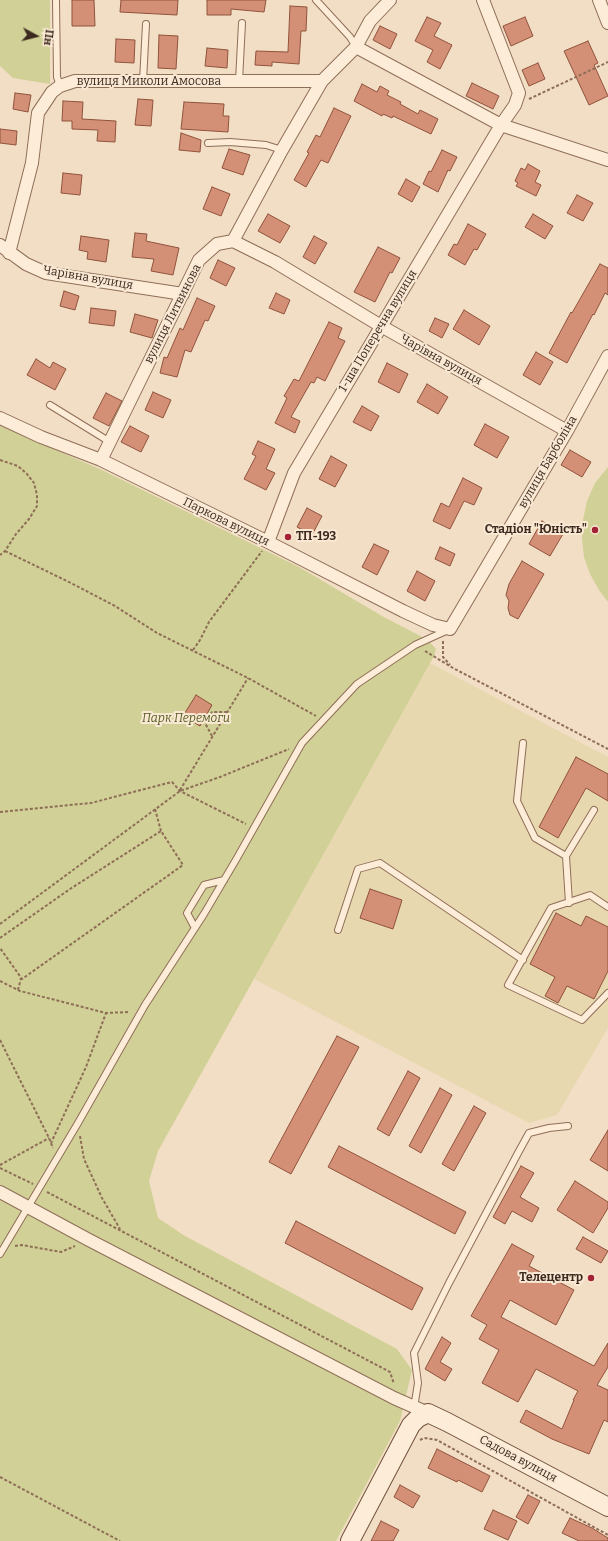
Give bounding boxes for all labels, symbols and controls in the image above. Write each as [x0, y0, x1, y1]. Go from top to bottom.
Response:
north arrow [16, 16, 56, 56]
text: Пн [41, 29, 56, 46]
street label: вулиця Миколи Амосова [77, 75, 221, 89]
street label: вулиця Литвинова [142, 262, 204, 366]
street label: Чарівна вулиця [42, 263, 134, 293]
street label: 1-ша Поперечна вулиця [336, 267, 420, 395]
street label: Чарівна вулиця [398, 332, 484, 388]
street label: вулиця Барболіна [516, 413, 580, 511]
street label: Паркова вулиця [180, 495, 272, 549]
place label: Стадіон "Юність" [485, 523, 587, 537]
marker: Стадіон "Юність" [590, 525, 600, 535]
place label: ТП-193 [296, 530, 336, 544]
marker: ТП-193 [283, 532, 293, 542]
park label: Парк Перемоги [142, 712, 230, 726]
place label: Телецентр [519, 1271, 583, 1285]
marker: Телецентр [586, 1273, 596, 1283]
street label: Садова вулиця [477, 1432, 559, 1486]

